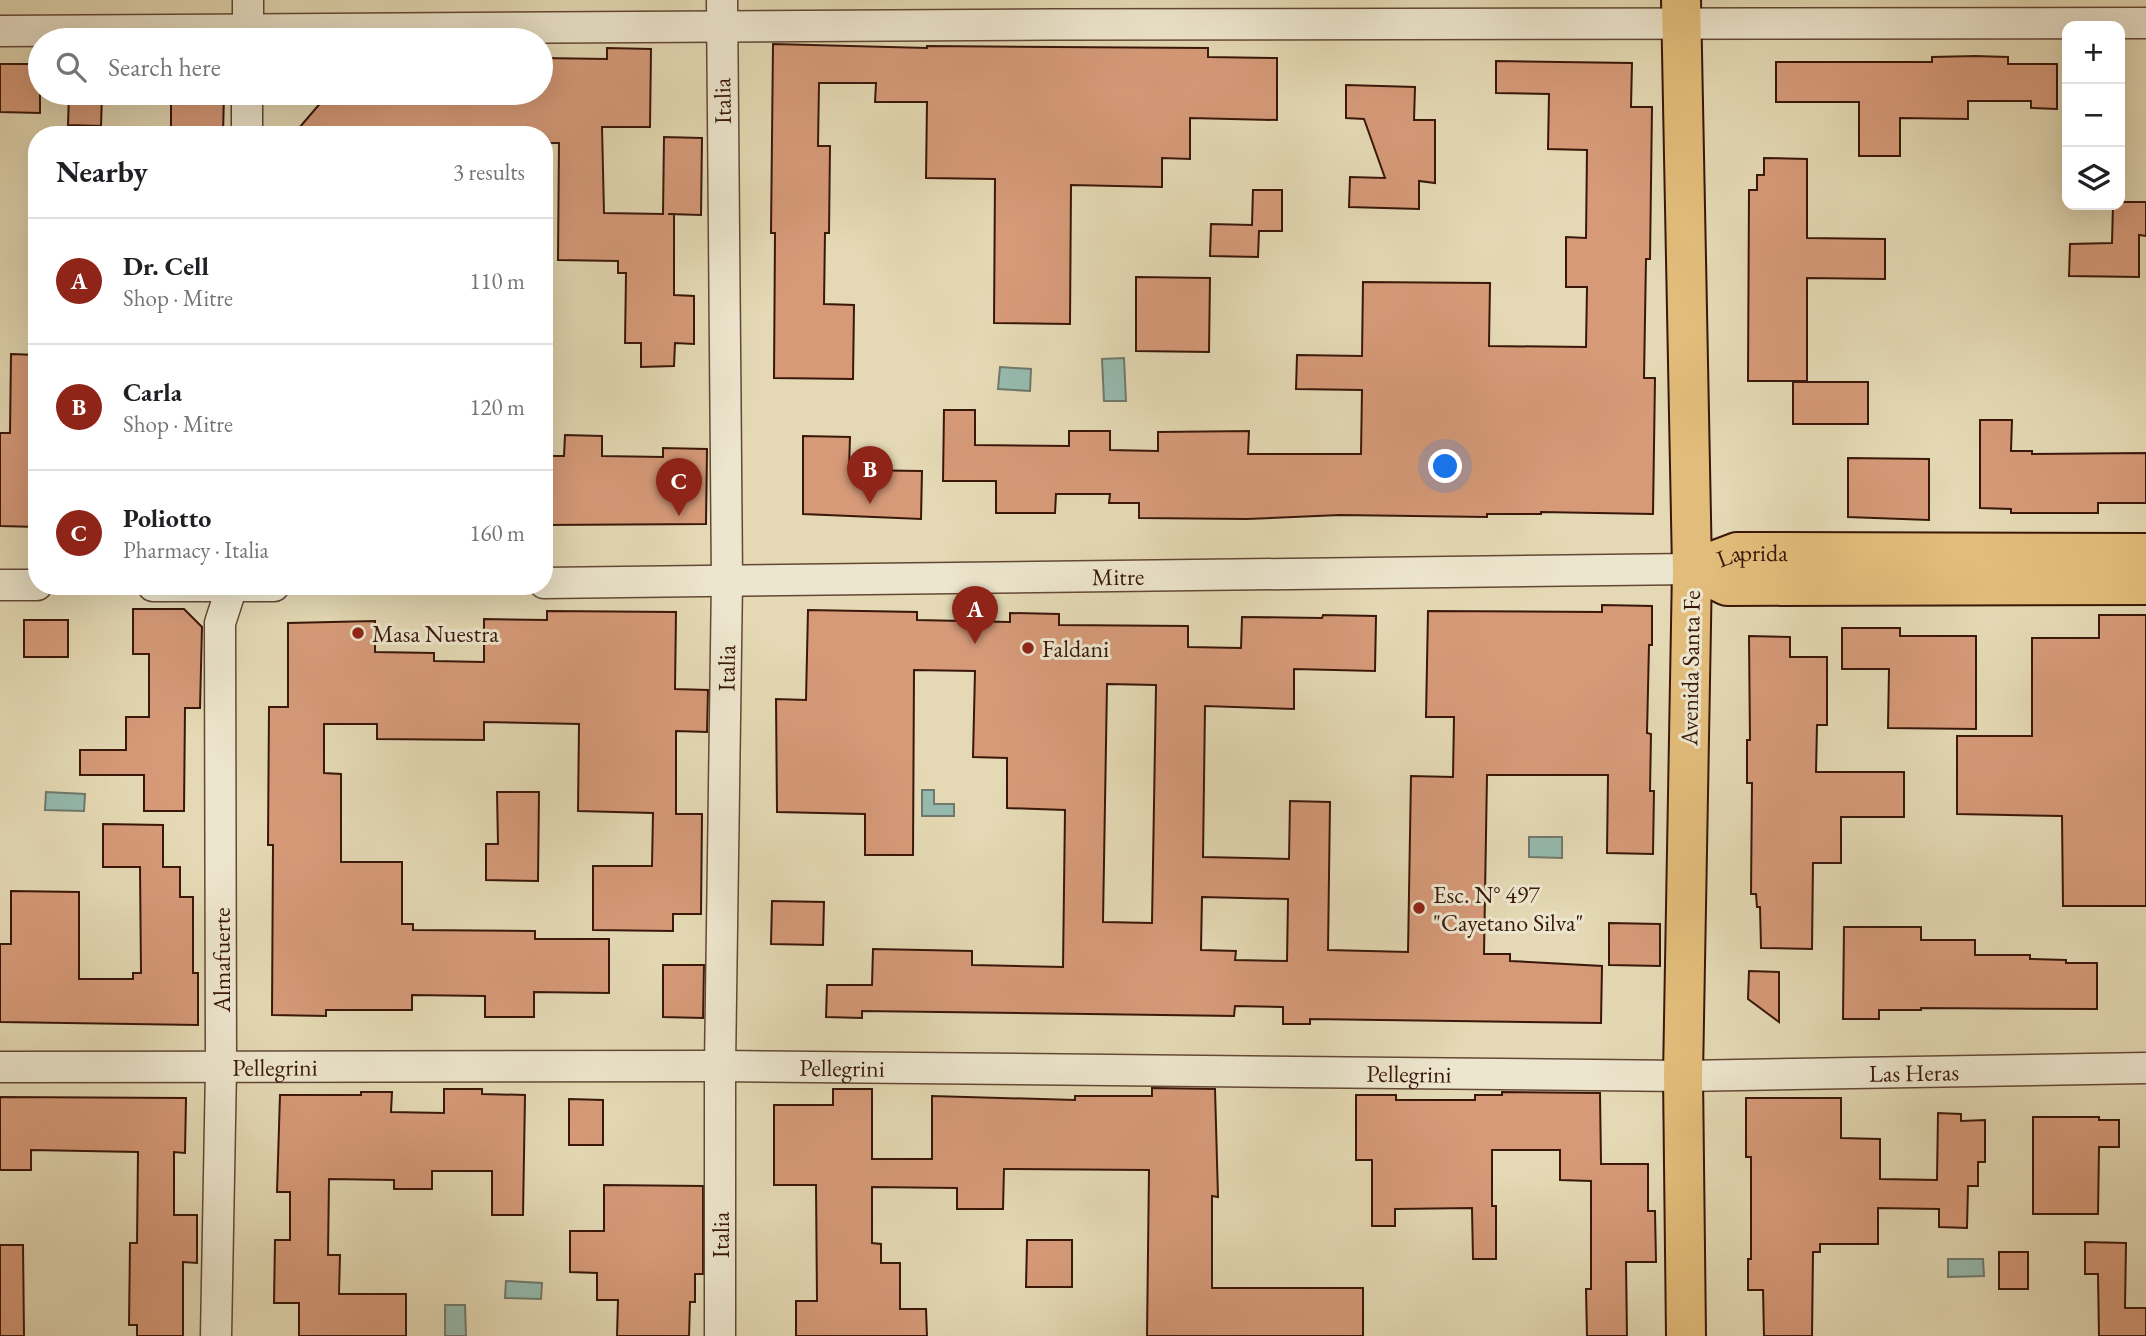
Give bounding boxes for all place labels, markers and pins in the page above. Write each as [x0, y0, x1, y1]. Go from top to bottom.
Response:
pin: B [847, 446, 893, 504]
pin: C [656, 458, 702, 516]
pin: A [952, 586, 998, 644]
place label: Masa Nuestra [372, 618, 499, 649]
marker: Masa Nuestra [350, 625, 366, 641]
place label: Faldani [1042, 633, 1109, 664]
marker: Faldani [1020, 640, 1036, 656]
place label: Esc. N° 497 "Cayetano Silva" [1433, 879, 1583, 938]
marker: Esc. N° 497 "Cayetano Silva" [1411, 900, 1427, 916]

